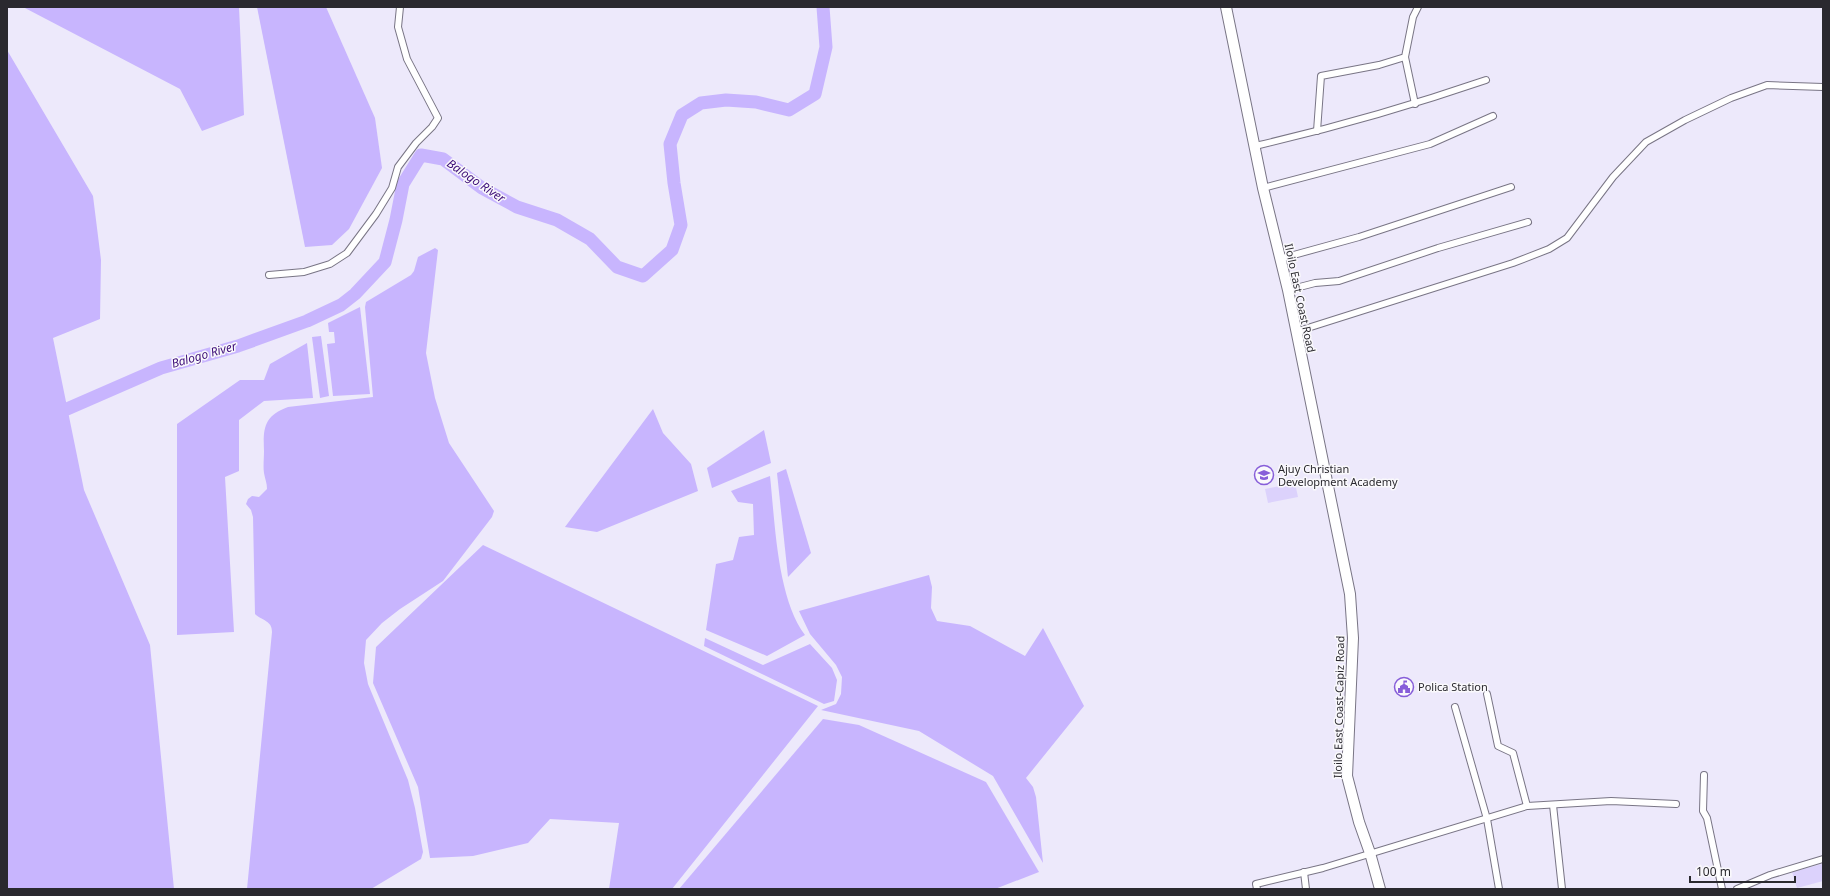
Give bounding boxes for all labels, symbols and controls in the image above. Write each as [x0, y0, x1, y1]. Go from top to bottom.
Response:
water label: Balogo River [444, 155, 510, 207]
street label: Iloilo East Coast Road [1282, 242, 1319, 354]
water label: Balogo River [169, 337, 240, 372]
place label: Ajuy Christian Development Academy [1278, 461, 1398, 489]
school or university icon: Ajuy Christian Development Academy [1253, 464, 1275, 486]
street label: Iloilo East Coast-Capiz Road [1330, 636, 1347, 778]
public building icon: Polica Station [1393, 676, 1415, 698]
place label: Polica Station [1418, 679, 1488, 694]
scale bar [1690, 858, 1795, 884]
text: 100 m [1696, 863, 1731, 880]

